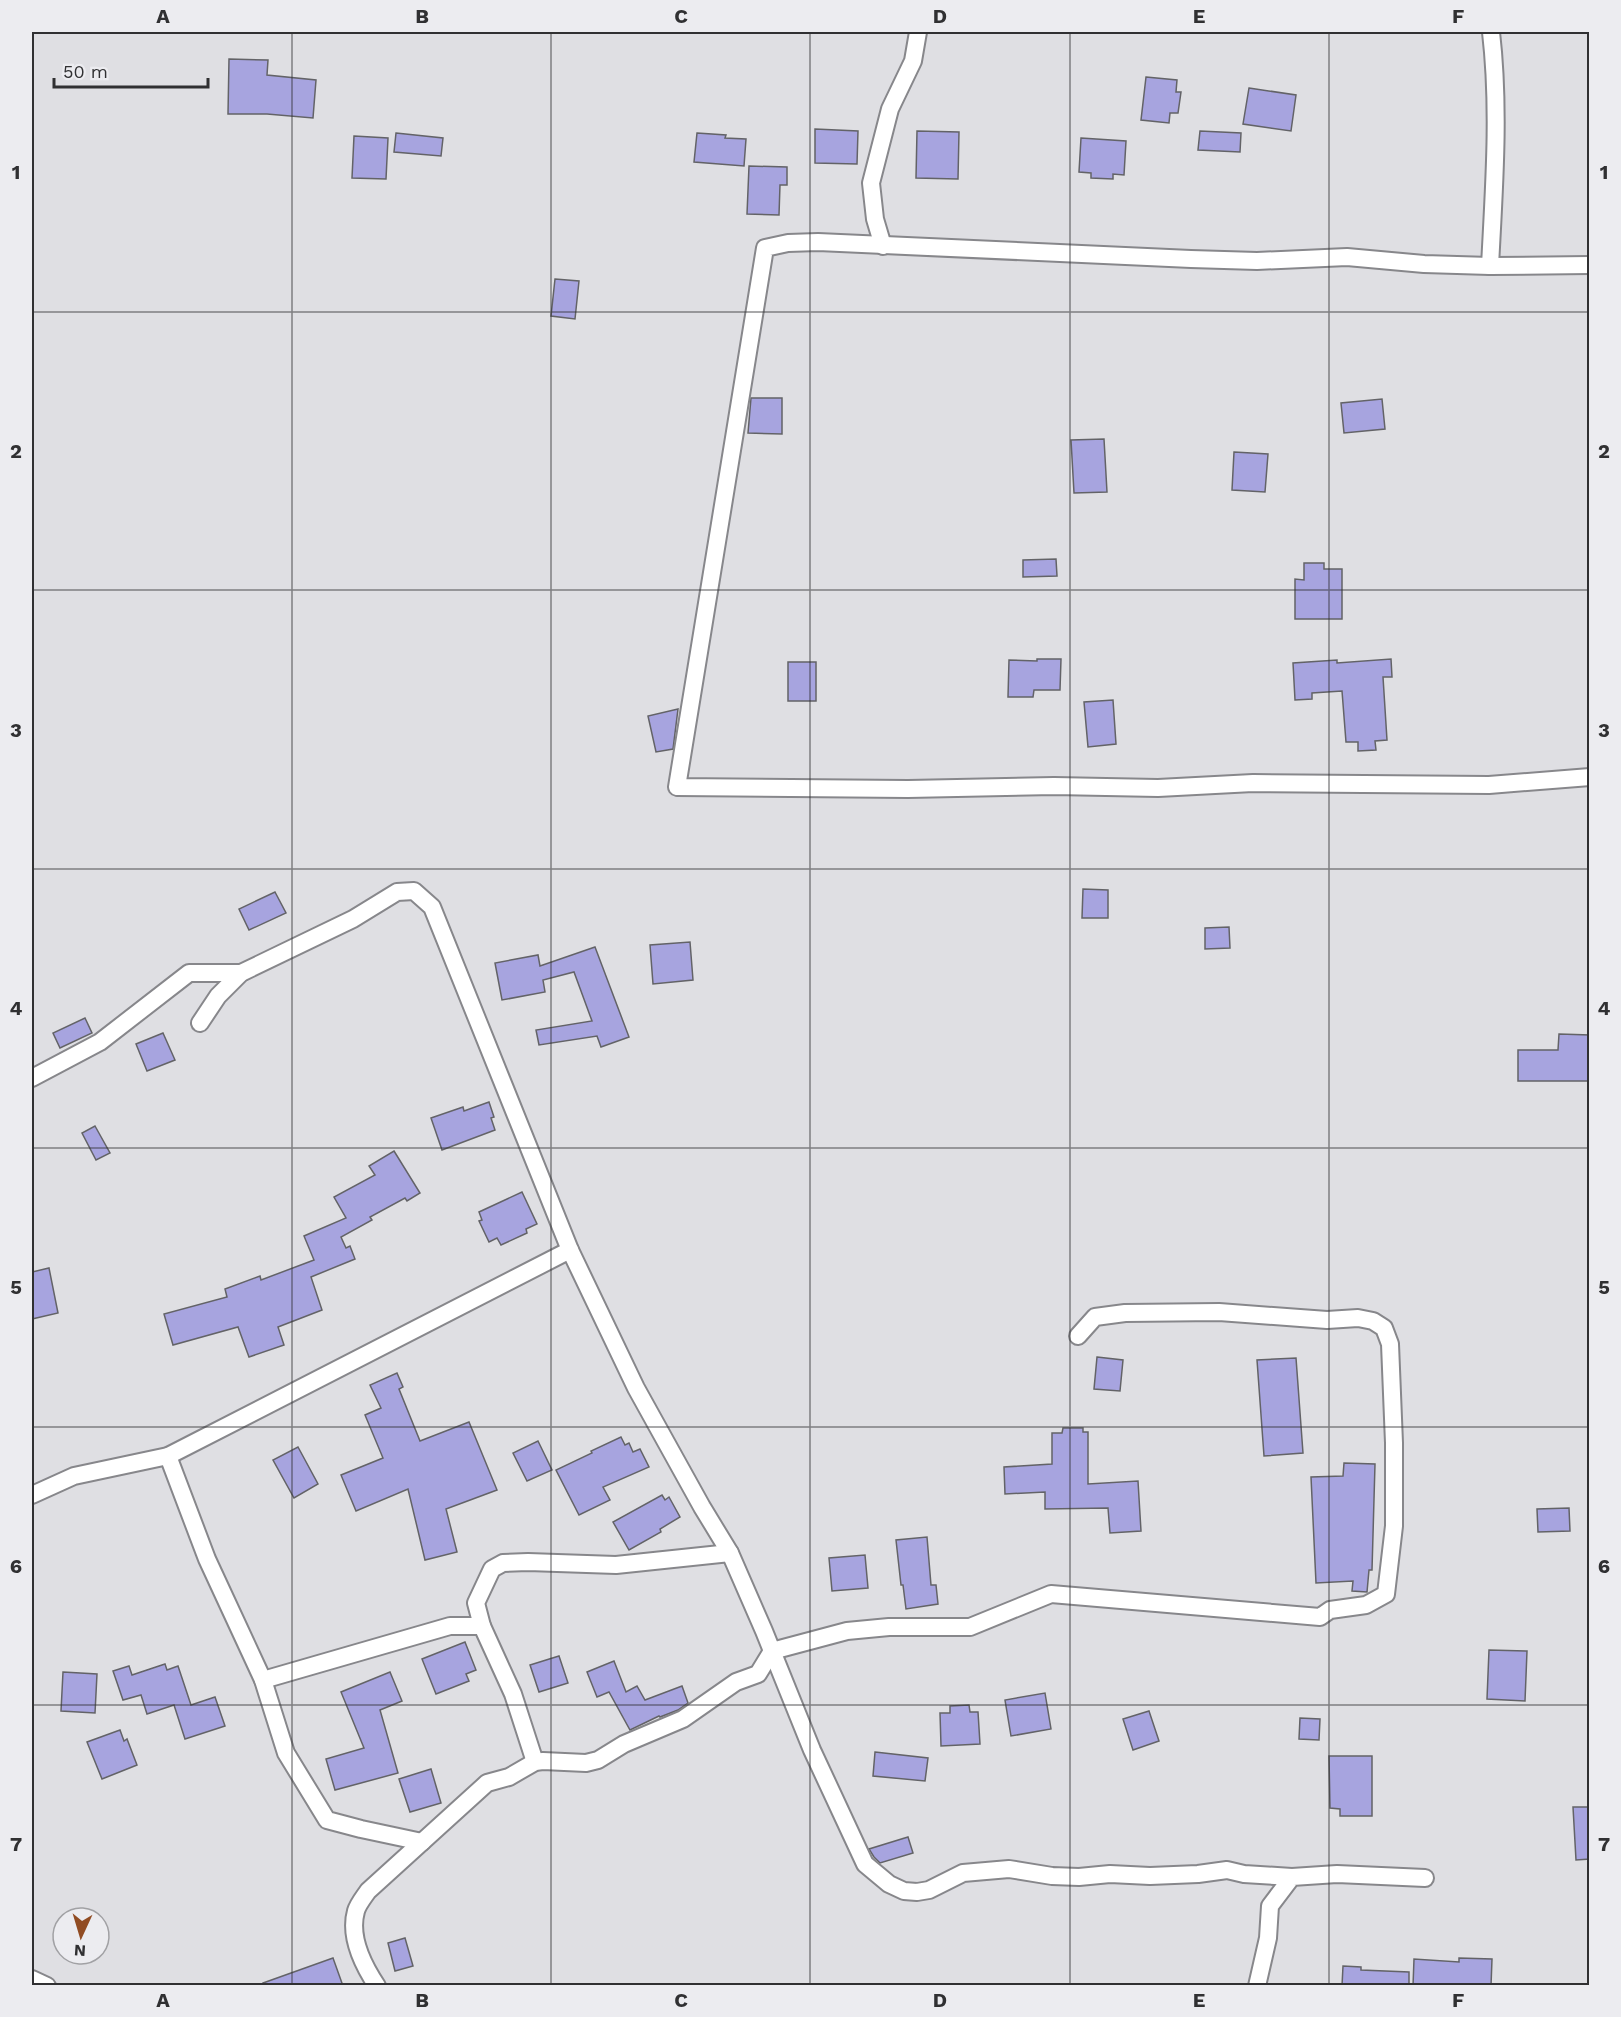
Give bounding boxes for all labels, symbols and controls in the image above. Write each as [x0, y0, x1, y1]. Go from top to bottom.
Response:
text: A [156, 4, 170, 28]
text: B [415, 4, 429, 28]
text: C [674, 4, 688, 28]
text: D [933, 4, 947, 28]
text: E [1193, 4, 1205, 28]
text: F [1452, 4, 1464, 28]
scale bar [54, 51, 208, 89]
text: 50 m [63, 61, 108, 82]
text: 1 [12, 160, 20, 184]
text: 1 [1600, 160, 1608, 184]
text: 2 [10, 439, 22, 463]
text: 2 [1598, 439, 1610, 463]
text: 3 [10, 718, 22, 742]
text: 3 [1598, 718, 1610, 742]
text: 4 [10, 996, 23, 1020]
text: 4 [1598, 996, 1611, 1020]
text: 5 [10, 1275, 22, 1299]
text: 5 [1598, 1275, 1610, 1299]
text: 6 [10, 1554, 22, 1578]
text: 6 [1598, 1554, 1610, 1578]
text: 7 [10, 1832, 22, 1856]
text: 7 [1598, 1832, 1610, 1856]
north arrow [51, 1906, 111, 1966]
text: N [73, 1941, 87, 1960]
text: A [156, 1988, 170, 2012]
text: B [415, 1988, 429, 2012]
text: C [674, 1988, 688, 2012]
text: D [933, 1988, 947, 2012]
text: E [1193, 1988, 1205, 2012]
text: F [1452, 1988, 1464, 2012]

